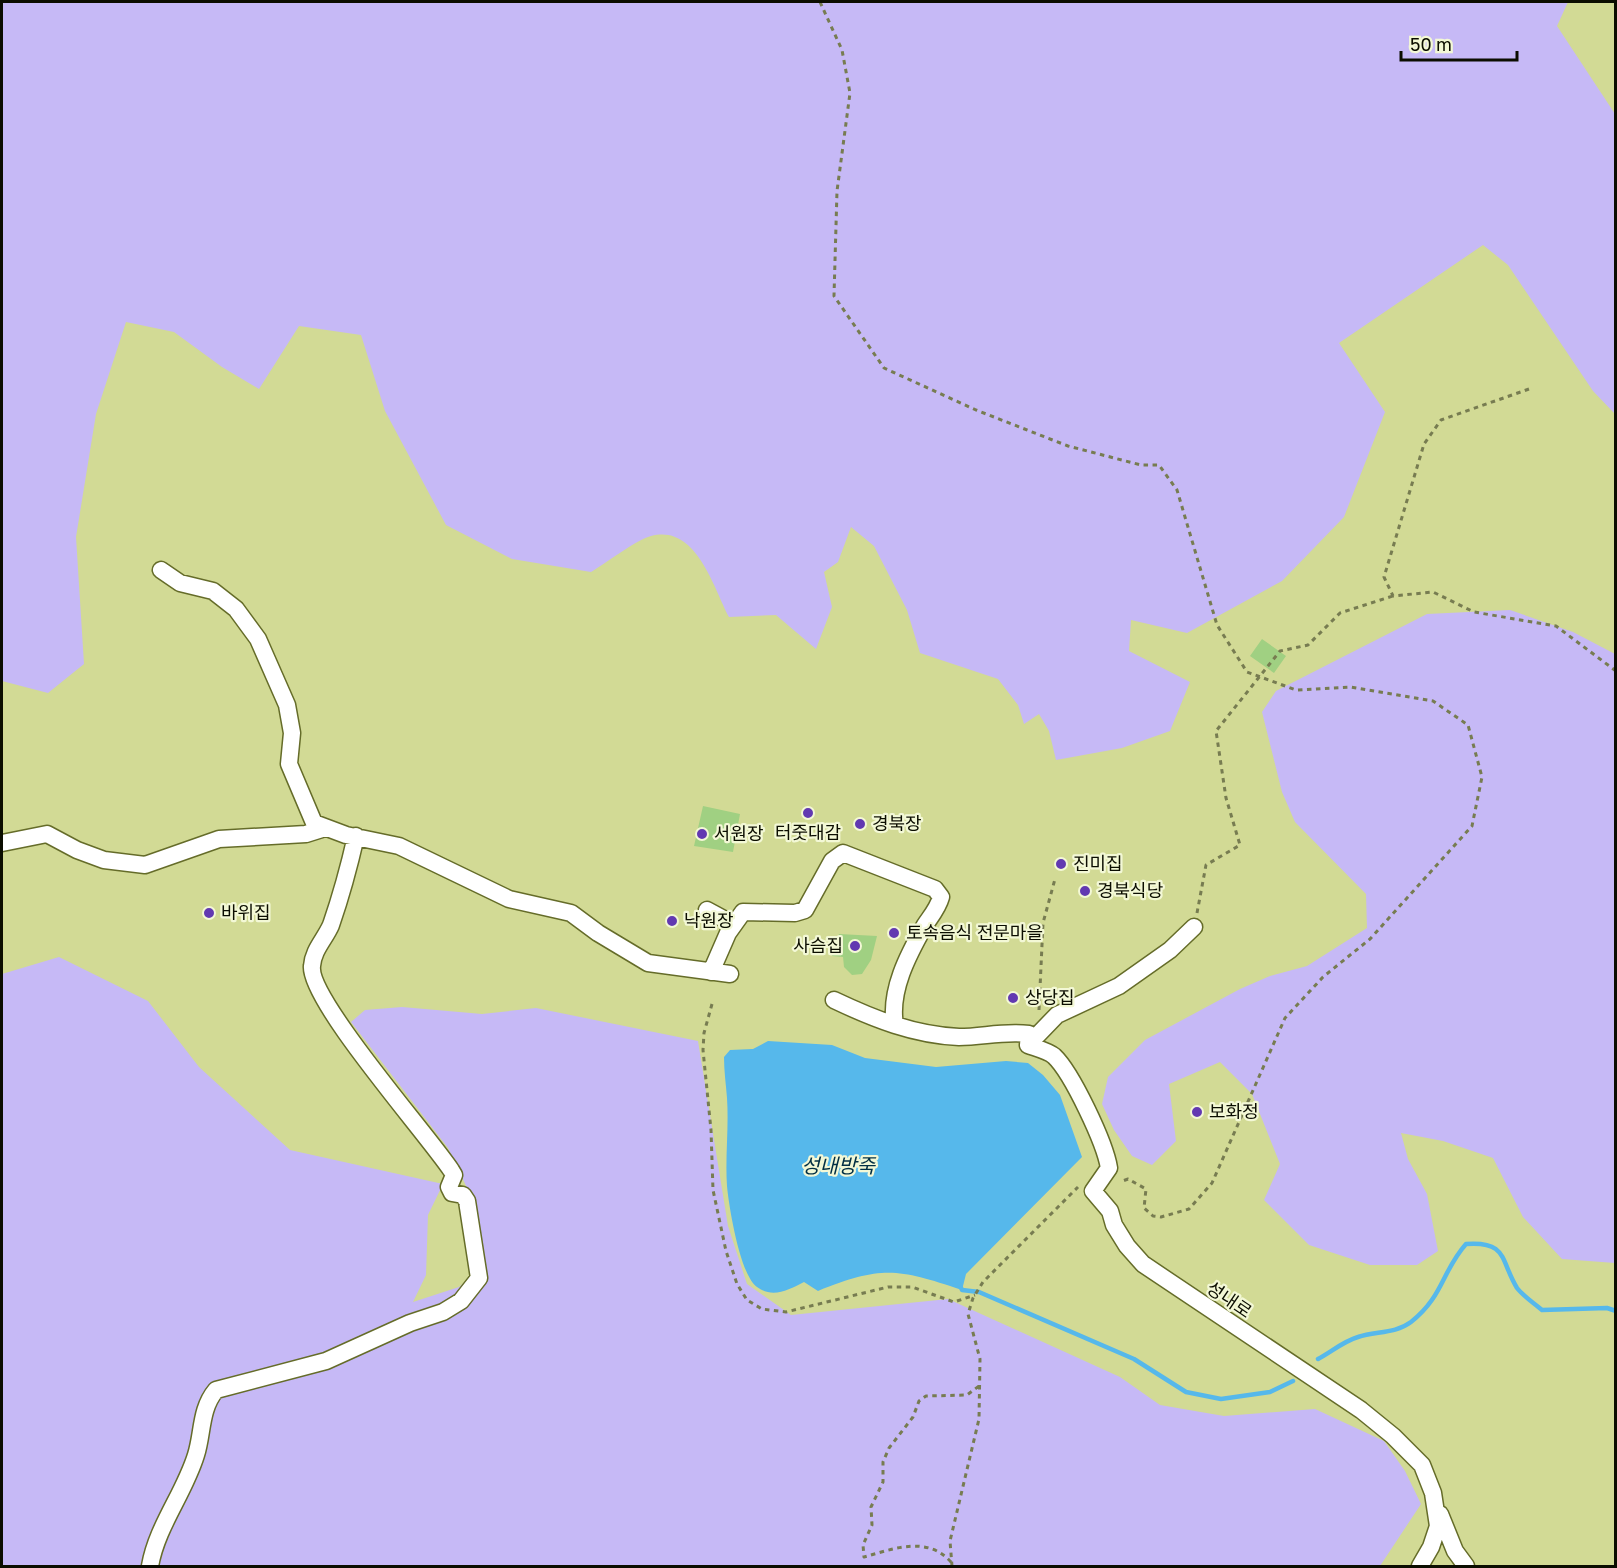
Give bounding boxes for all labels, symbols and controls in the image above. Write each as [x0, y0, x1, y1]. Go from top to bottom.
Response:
scale bar [1401, 24, 1516, 62]
text: 50 m [1410, 33, 1452, 55]
marker: 터줏대감 [801, 806, 815, 820]
place label: 경북장 [872, 812, 922, 834]
marker: 경북장 [853, 817, 867, 831]
place label: 터줏대감 [775, 821, 841, 843]
place label: 서원장 [714, 822, 764, 844]
marker: 서원장 [695, 827, 709, 841]
place label: 진미집 [1073, 852, 1123, 874]
marker: 진미집 [1054, 857, 1068, 871]
place label: 경북식당 [1097, 879, 1163, 901]
marker: 경북식당 [1078, 884, 1092, 898]
place label: 바위집 [221, 901, 271, 923]
marker: 바위집 [202, 906, 216, 920]
place label: 낙원장 [684, 909, 734, 931]
marker: 낙원장 [665, 914, 679, 928]
place label: 토속음식 전문마을 [906, 921, 1043, 943]
marker: 토속음식 전문마을 [887, 926, 901, 940]
place label: 사슴집 [793, 934, 843, 956]
marker: 사슴집 [848, 939, 862, 953]
place label: 상당집 [1025, 986, 1075, 1008]
marker: 상당집 [1006, 991, 1020, 1005]
place label: 보화정 [1209, 1100, 1259, 1122]
marker: 보화정 [1190, 1105, 1204, 1119]
water label: 성내방죽 [801, 1153, 876, 1177]
street label: 성내로 [1203, 1276, 1256, 1322]

